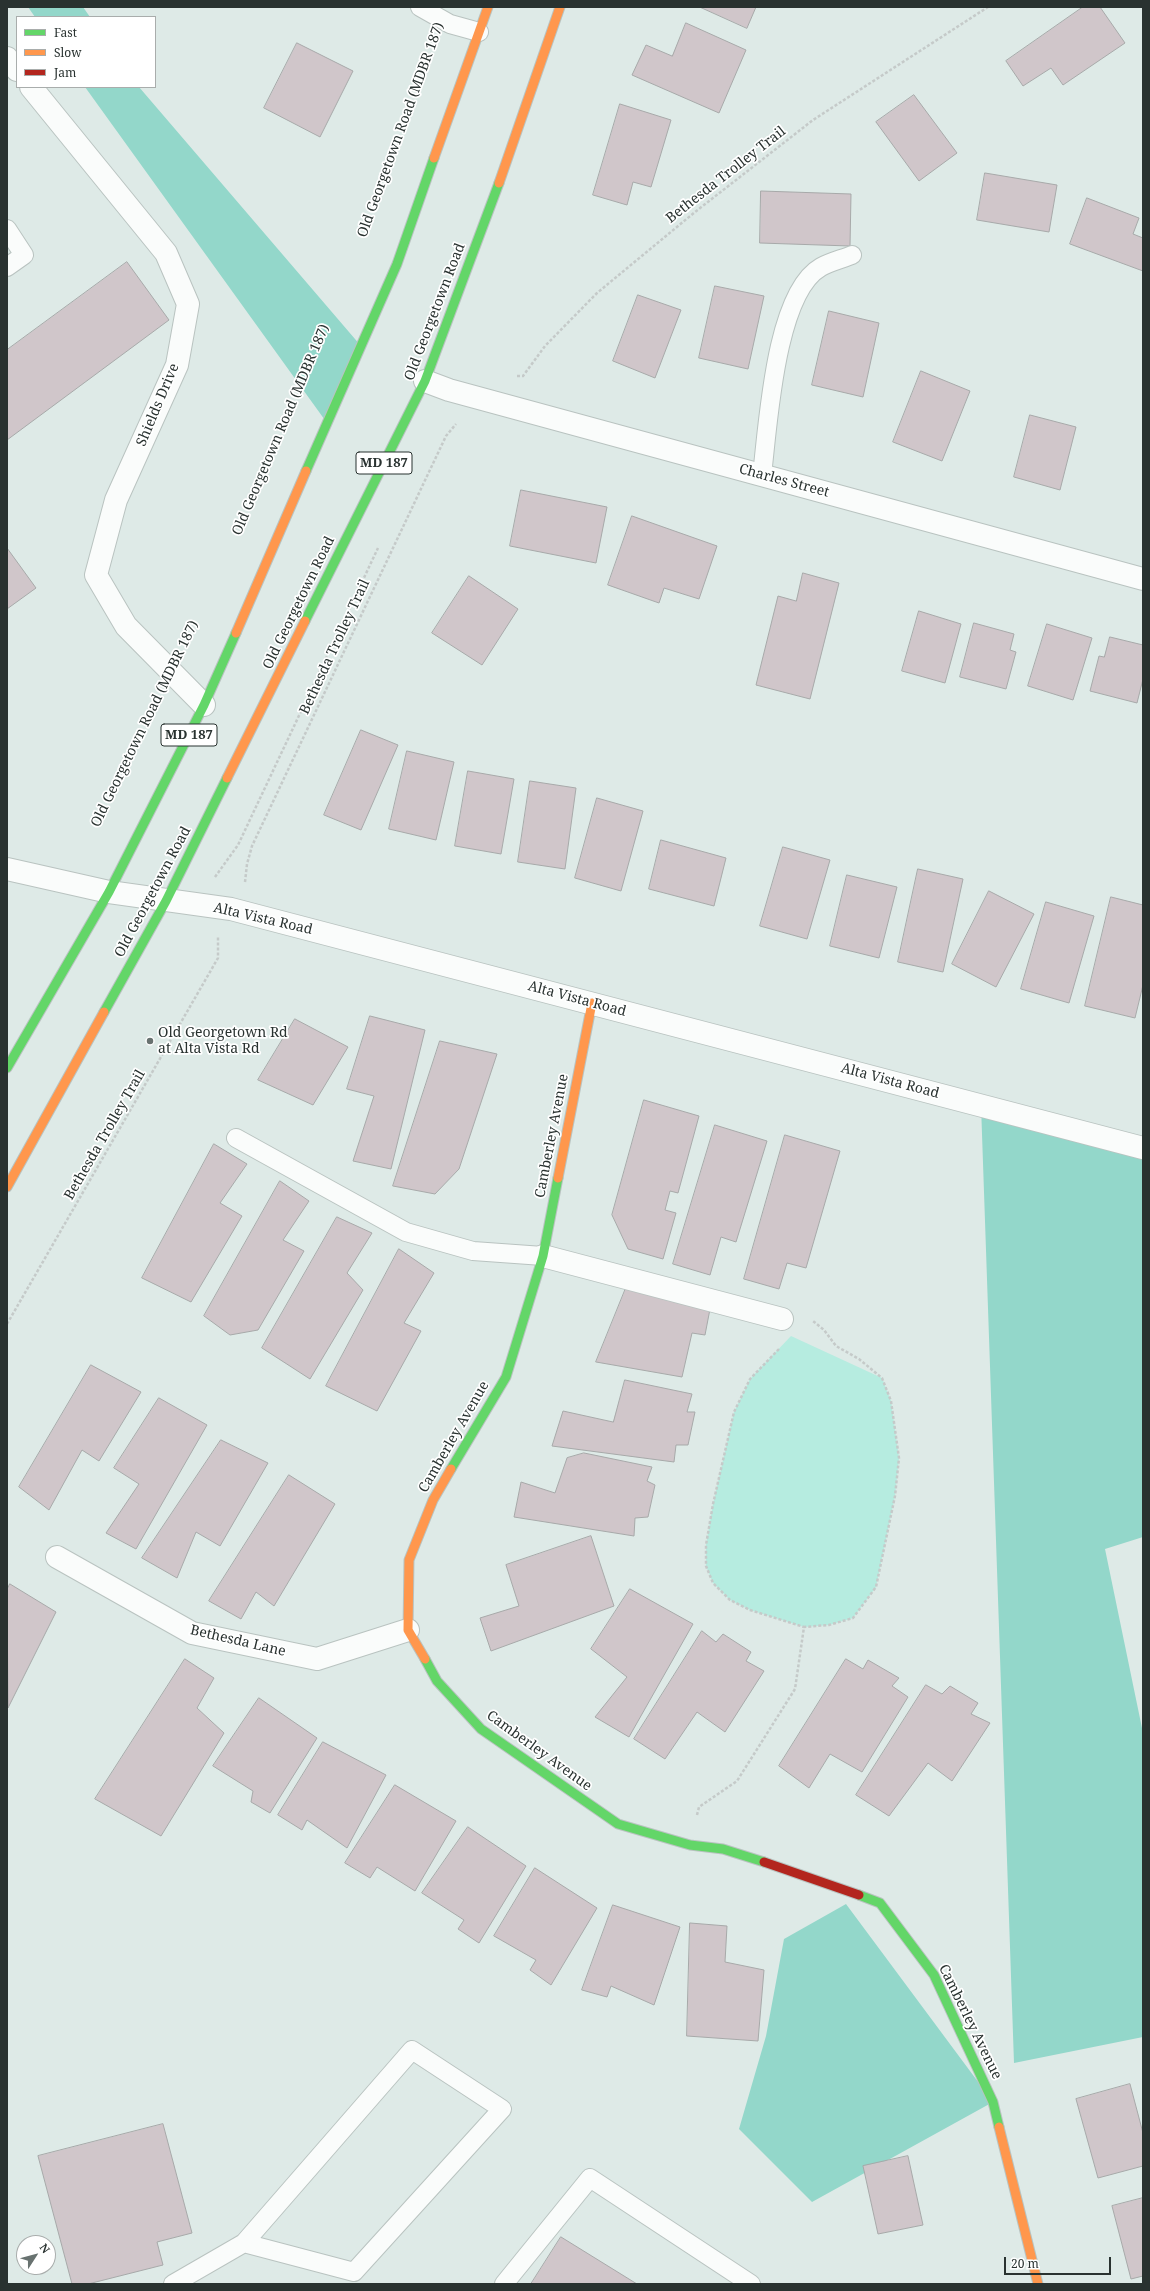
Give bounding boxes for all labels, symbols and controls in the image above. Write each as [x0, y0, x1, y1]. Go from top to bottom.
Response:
legend [16, 16, 156, 88]
street label: Old Georgetown Road (MDBR 187) [354, 20, 448, 240]
text: Fast [54, 24, 77, 41]
text: Slow [54, 44, 82, 61]
text: Jam [54, 64, 76, 81]
street label: Bethesda Trolley Trail [663, 123, 789, 227]
street label: Old Georgetown Road [401, 241, 469, 383]
street label: Old Georgetown Road (MDBR 187) [229, 322, 333, 538]
street label: Shields Drive [133, 361, 183, 449]
road number: MD 187 [356, 452, 412, 474]
street label: Charles Street [737, 461, 831, 501]
street label: Old Georgetown Road [260, 534, 338, 672]
street label: Bethesda Trolley Trail [296, 577, 374, 717]
street label: Old Georgetown Road (MDBR 187) [88, 618, 202, 830]
road number: MD 187 [161, 724, 217, 746]
street label: Old Georgetown Road [111, 824, 195, 960]
street label: Alta Vista Road [212, 899, 314, 939]
street label: Alta Vista Road [526, 978, 628, 1020]
place label: Old Georgetown Rd at Alta Vista Rd [158, 1025, 288, 1058]
marker: Old Georgetown Rd at Alta Vista Rd [145, 1036, 155, 1046]
street label: Alta Vista Road [839, 1060, 941, 1102]
street label: Bethesda Trolley Trail [61, 1067, 149, 1203]
street label: Camberley Avenue [532, 1073, 572, 1199]
street label: Camberley Avenue [415, 1378, 493, 1496]
street label: Bethesda Lane [189, 1622, 287, 1660]
street label: Camberley Avenue [483, 1707, 595, 1795]
street label: Camberley Avenue [935, 1962, 1005, 2082]
north arrow [16, 2235, 56, 2275]
text: N [37, 2240, 54, 2256]
scale bar [1006, 2249, 1113, 2275]
text: 20 m [1011, 2255, 1039, 2272]

